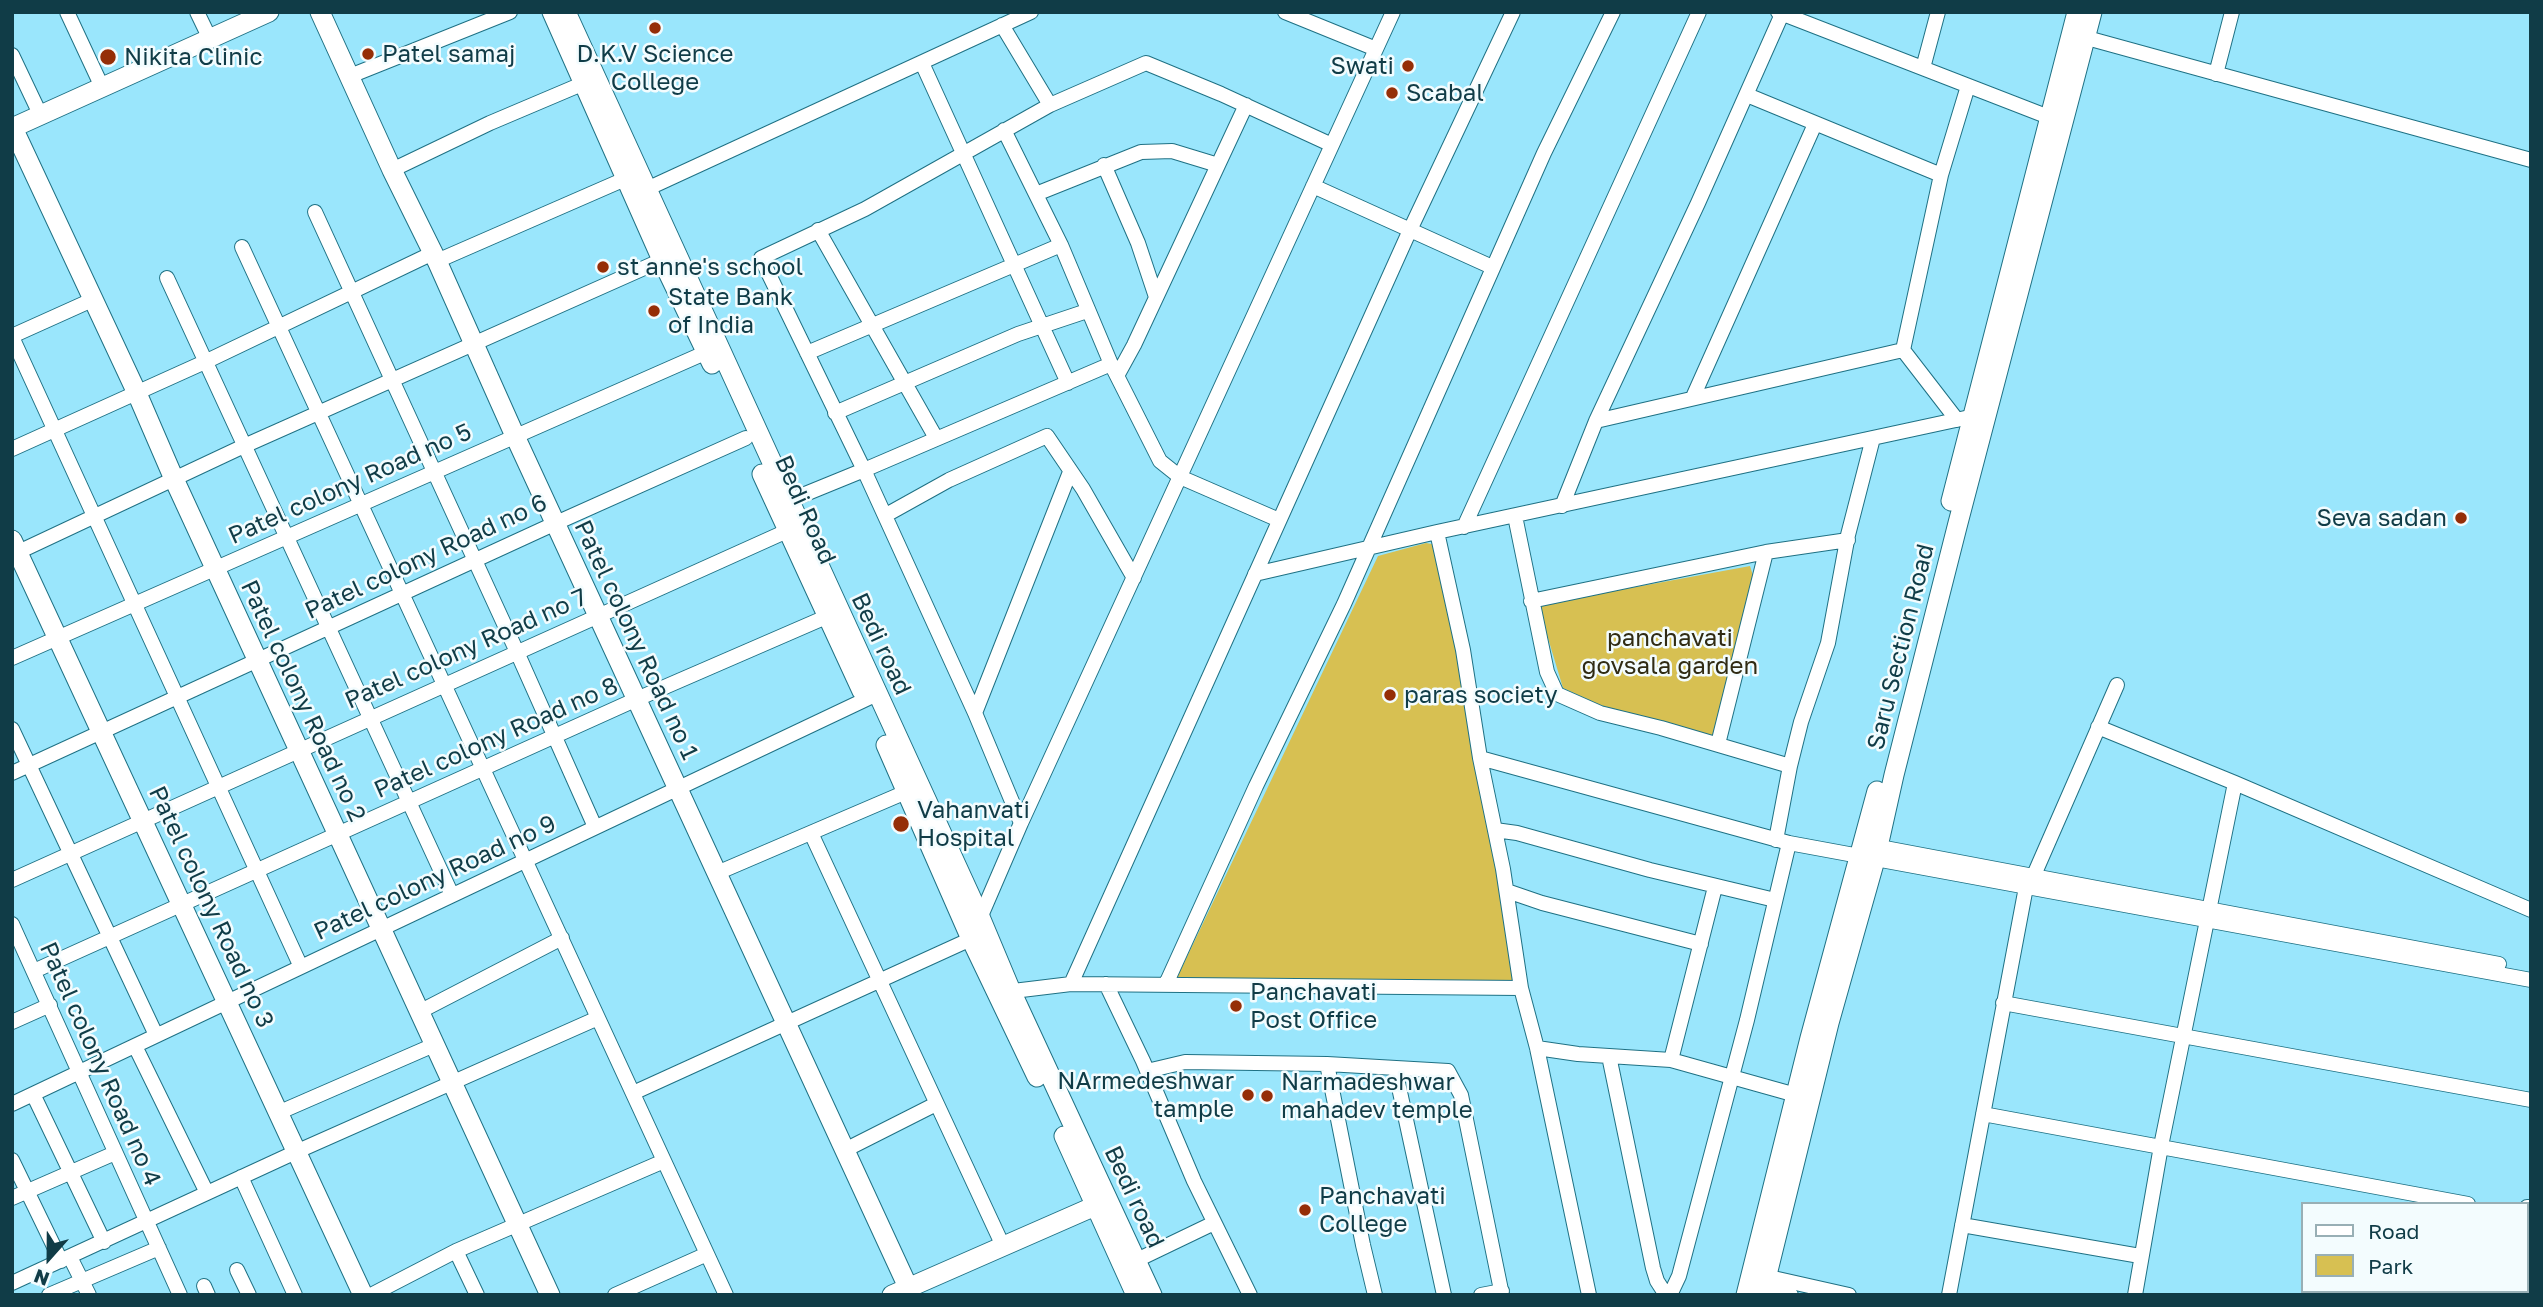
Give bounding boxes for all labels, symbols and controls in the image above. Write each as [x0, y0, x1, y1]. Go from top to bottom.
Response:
marker: D.K.V Science College [647, 20, 663, 36]
place label: Patel samaj [382, 40, 516, 68]
place label: D.K.V Science College [576, 40, 734, 96]
place label: Nikita Clinic [124, 43, 263, 71]
marker: Patel samaj [360, 46, 376, 62]
marker: Nikita Clinic [98, 47, 118, 67]
place label: Swati [1331, 52, 1394, 80]
marker: Swati [1400, 58, 1416, 74]
place label: Scabal [1406, 79, 1484, 107]
marker: Scabal [1384, 85, 1400, 101]
place label: st anne's school [617, 253, 803, 281]
marker: st anne's school [595, 259, 611, 275]
place label: State Bank of India [668, 283, 793, 339]
marker: State Bank of India [646, 303, 662, 319]
street label: Patel colony Road no 5 [224, 417, 476, 551]
street label: Bedi Road [768, 451, 842, 569]
street label: Patel colony Road no 6 [300, 488, 552, 626]
place label: Seva sadan [2317, 504, 2447, 532]
marker: Seva sadan [2453, 510, 2469, 526]
street label: Patel colony Road no 1 [568, 516, 704, 764]
street label: Saru Section Road [1861, 541, 1941, 753]
street label: Patel colony Road no 2 [234, 576, 372, 826]
street label: Patel colony Road no 7 [341, 583, 591, 715]
street label: Bedi road [845, 589, 917, 699]
park label: panchavati govsala garden [1582, 624, 1758, 680]
street label: Patel colony Road no 8 [370, 671, 622, 805]
place label: paras society [1404, 681, 1558, 709]
marker: paras society [1382, 687, 1398, 703]
street label: Patel colony Road no 3 [142, 782, 280, 1032]
place label: Vahanvati Hospital [917, 796, 1030, 852]
street label: Patel colony Road no 9 [309, 809, 561, 947]
marker: Vahanvati Hospital [891, 814, 911, 834]
street label: Patel colony Road no 4 [33, 938, 167, 1190]
place label: Panchavati Post Office [1250, 978, 1377, 1034]
marker: Panchavati Post Office [1228, 998, 1244, 1014]
place label: NArmedeshwar tample [1057, 1067, 1234, 1123]
place label: Narmadeshwar mahadev temple [1281, 1068, 1473, 1124]
marker: NArmedeshwar tample [1240, 1087, 1256, 1103]
marker: Narmadeshwar mahadev temple [1259, 1088, 1275, 1104]
street label: Bedi road [1098, 1142, 1170, 1252]
place label: Panchavati College [1319, 1182, 1446, 1238]
marker: Panchavati College [1297, 1202, 1313, 1218]
legend [2302, 1202, 2529, 1293]
text: Road [2368, 1218, 2419, 1244]
north arrow [14, 1223, 84, 1293]
text: Park [2368, 1253, 2413, 1279]
text: N [30, 1265, 52, 1291]

